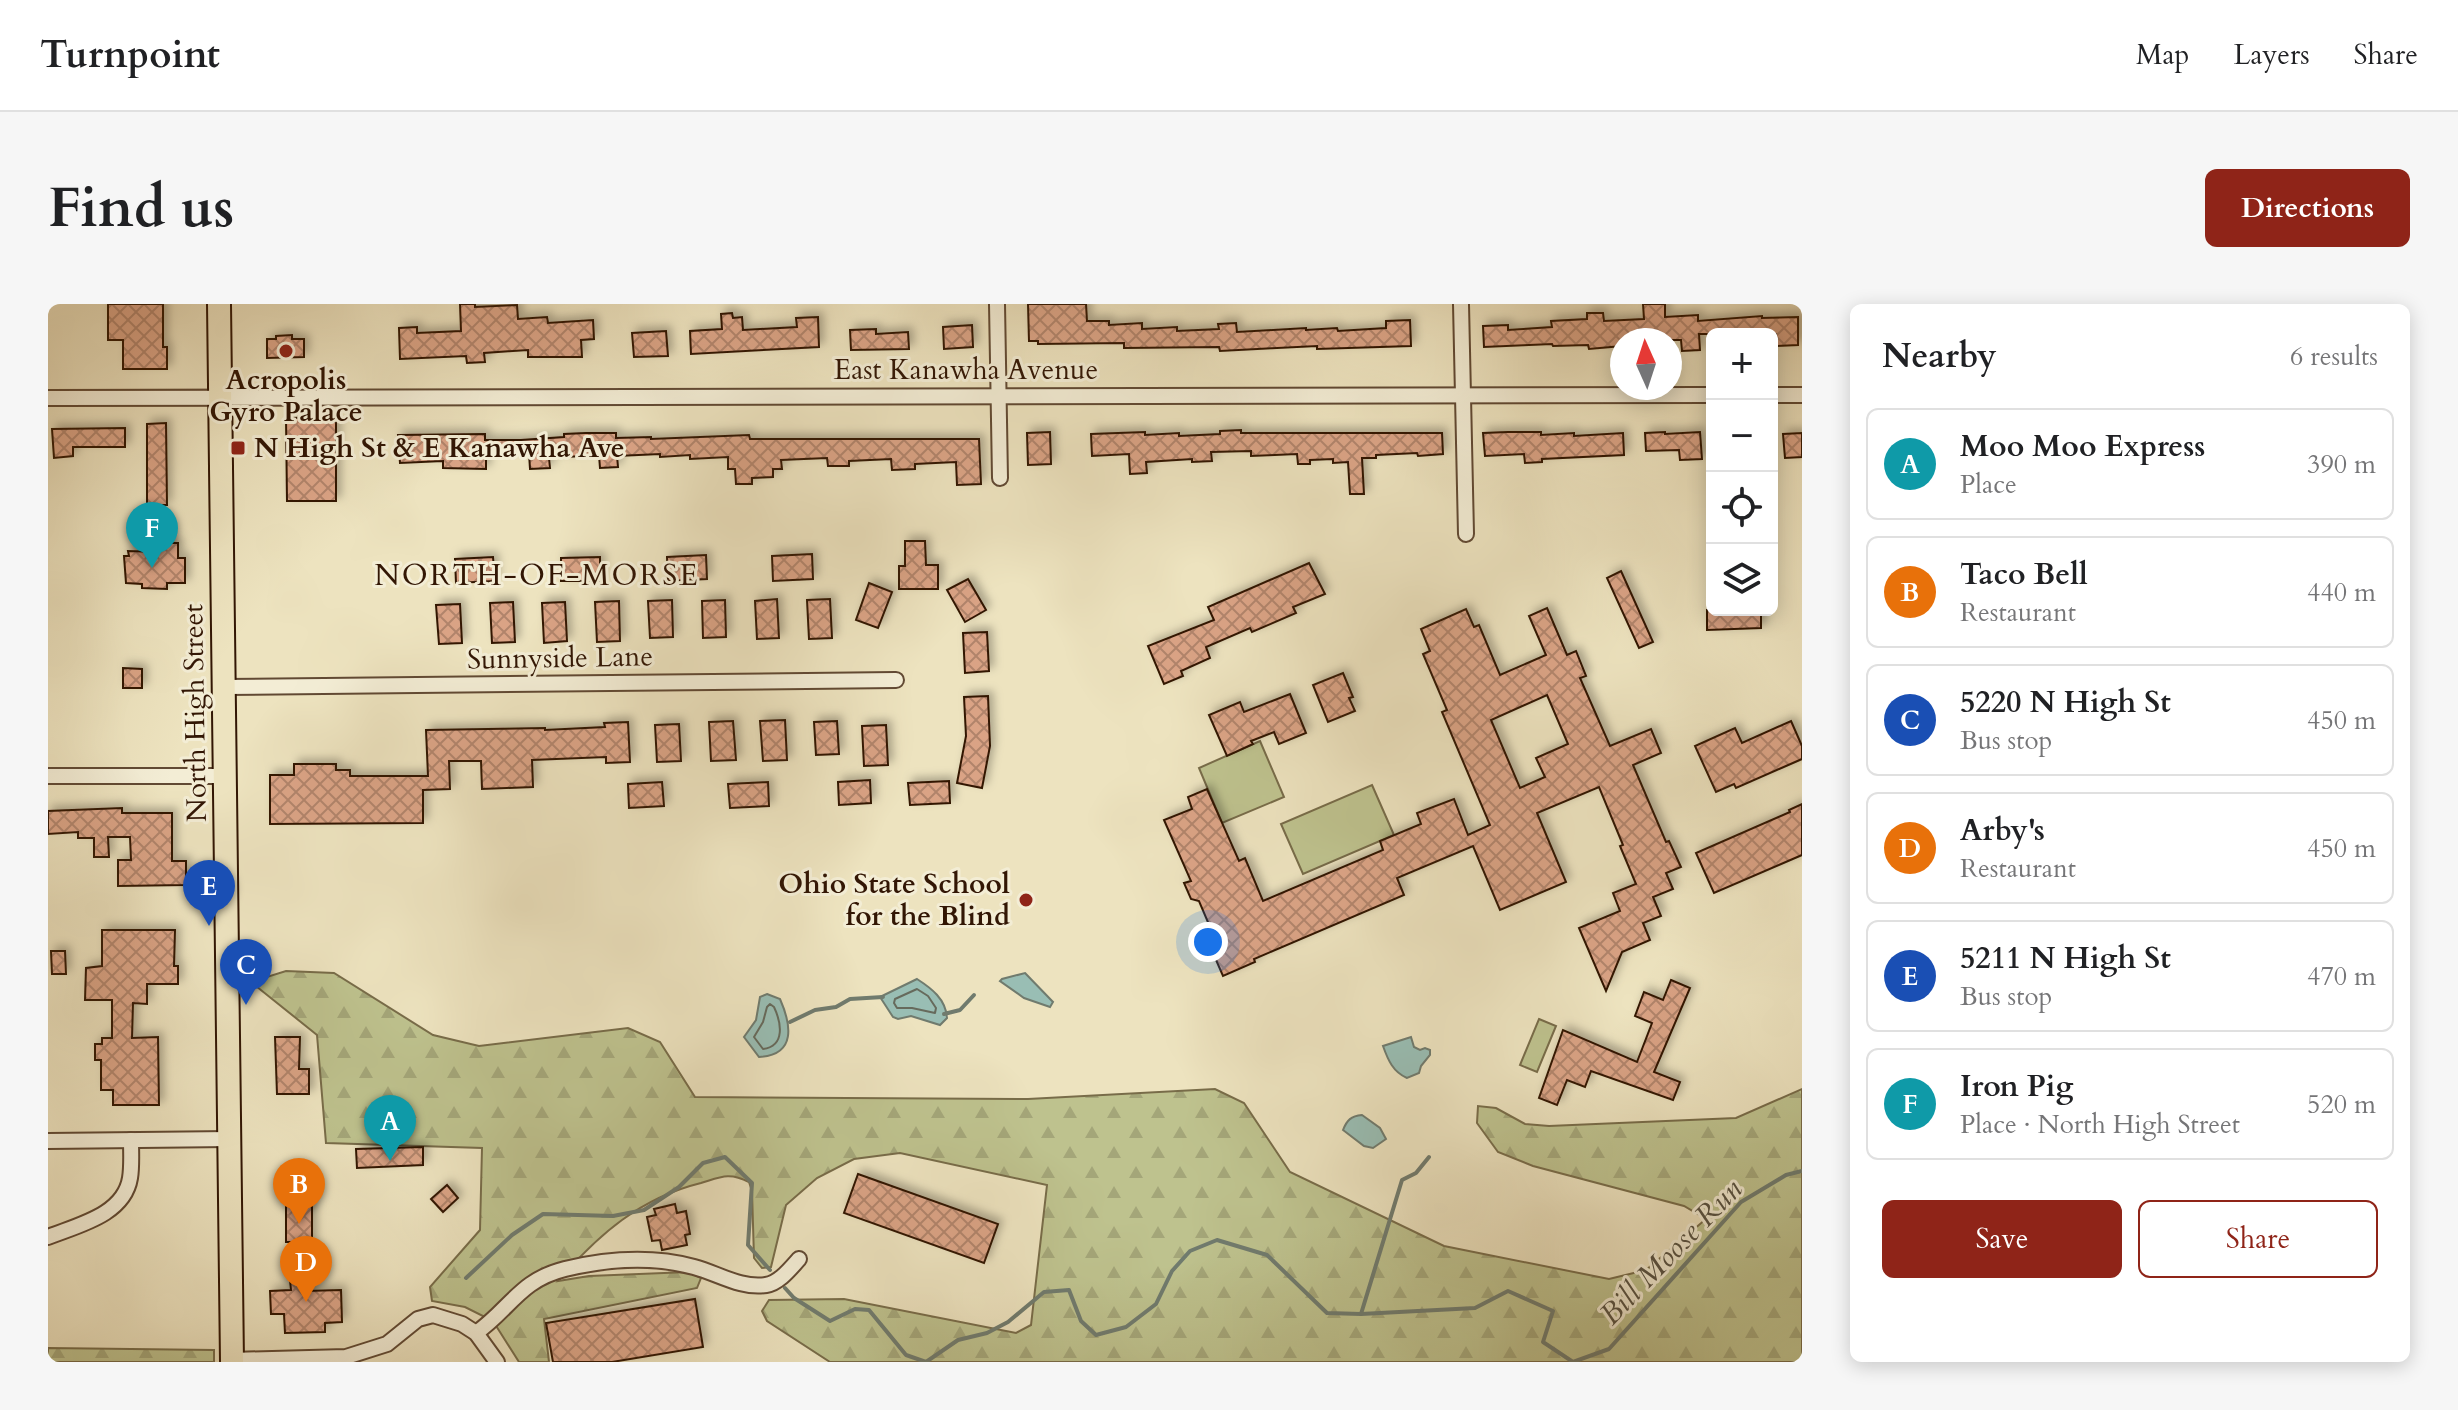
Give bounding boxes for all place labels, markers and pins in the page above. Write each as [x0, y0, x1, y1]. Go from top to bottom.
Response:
marker: Acropolis Gyro Palace [277, 342, 295, 360]
place label: Acropolis Gyro Palace [209, 361, 363, 431]
place label: N High St & E Kanawha Ave [254, 429, 625, 467]
marker: N High St & E Kanawha Ave [229, 439, 247, 457]
pin: F [126, 502, 178, 568]
pin: E [183, 860, 235, 926]
place label: Ohio State School for the Blind [778, 865, 1010, 935]
marker: Ohio State School for the Blind [1017, 891, 1035, 909]
pin: C [220, 939, 272, 1005]
pin: A [364, 1095, 416, 1161]
pin: B [273, 1158, 325, 1224]
pin: D [280, 1236, 332, 1302]

